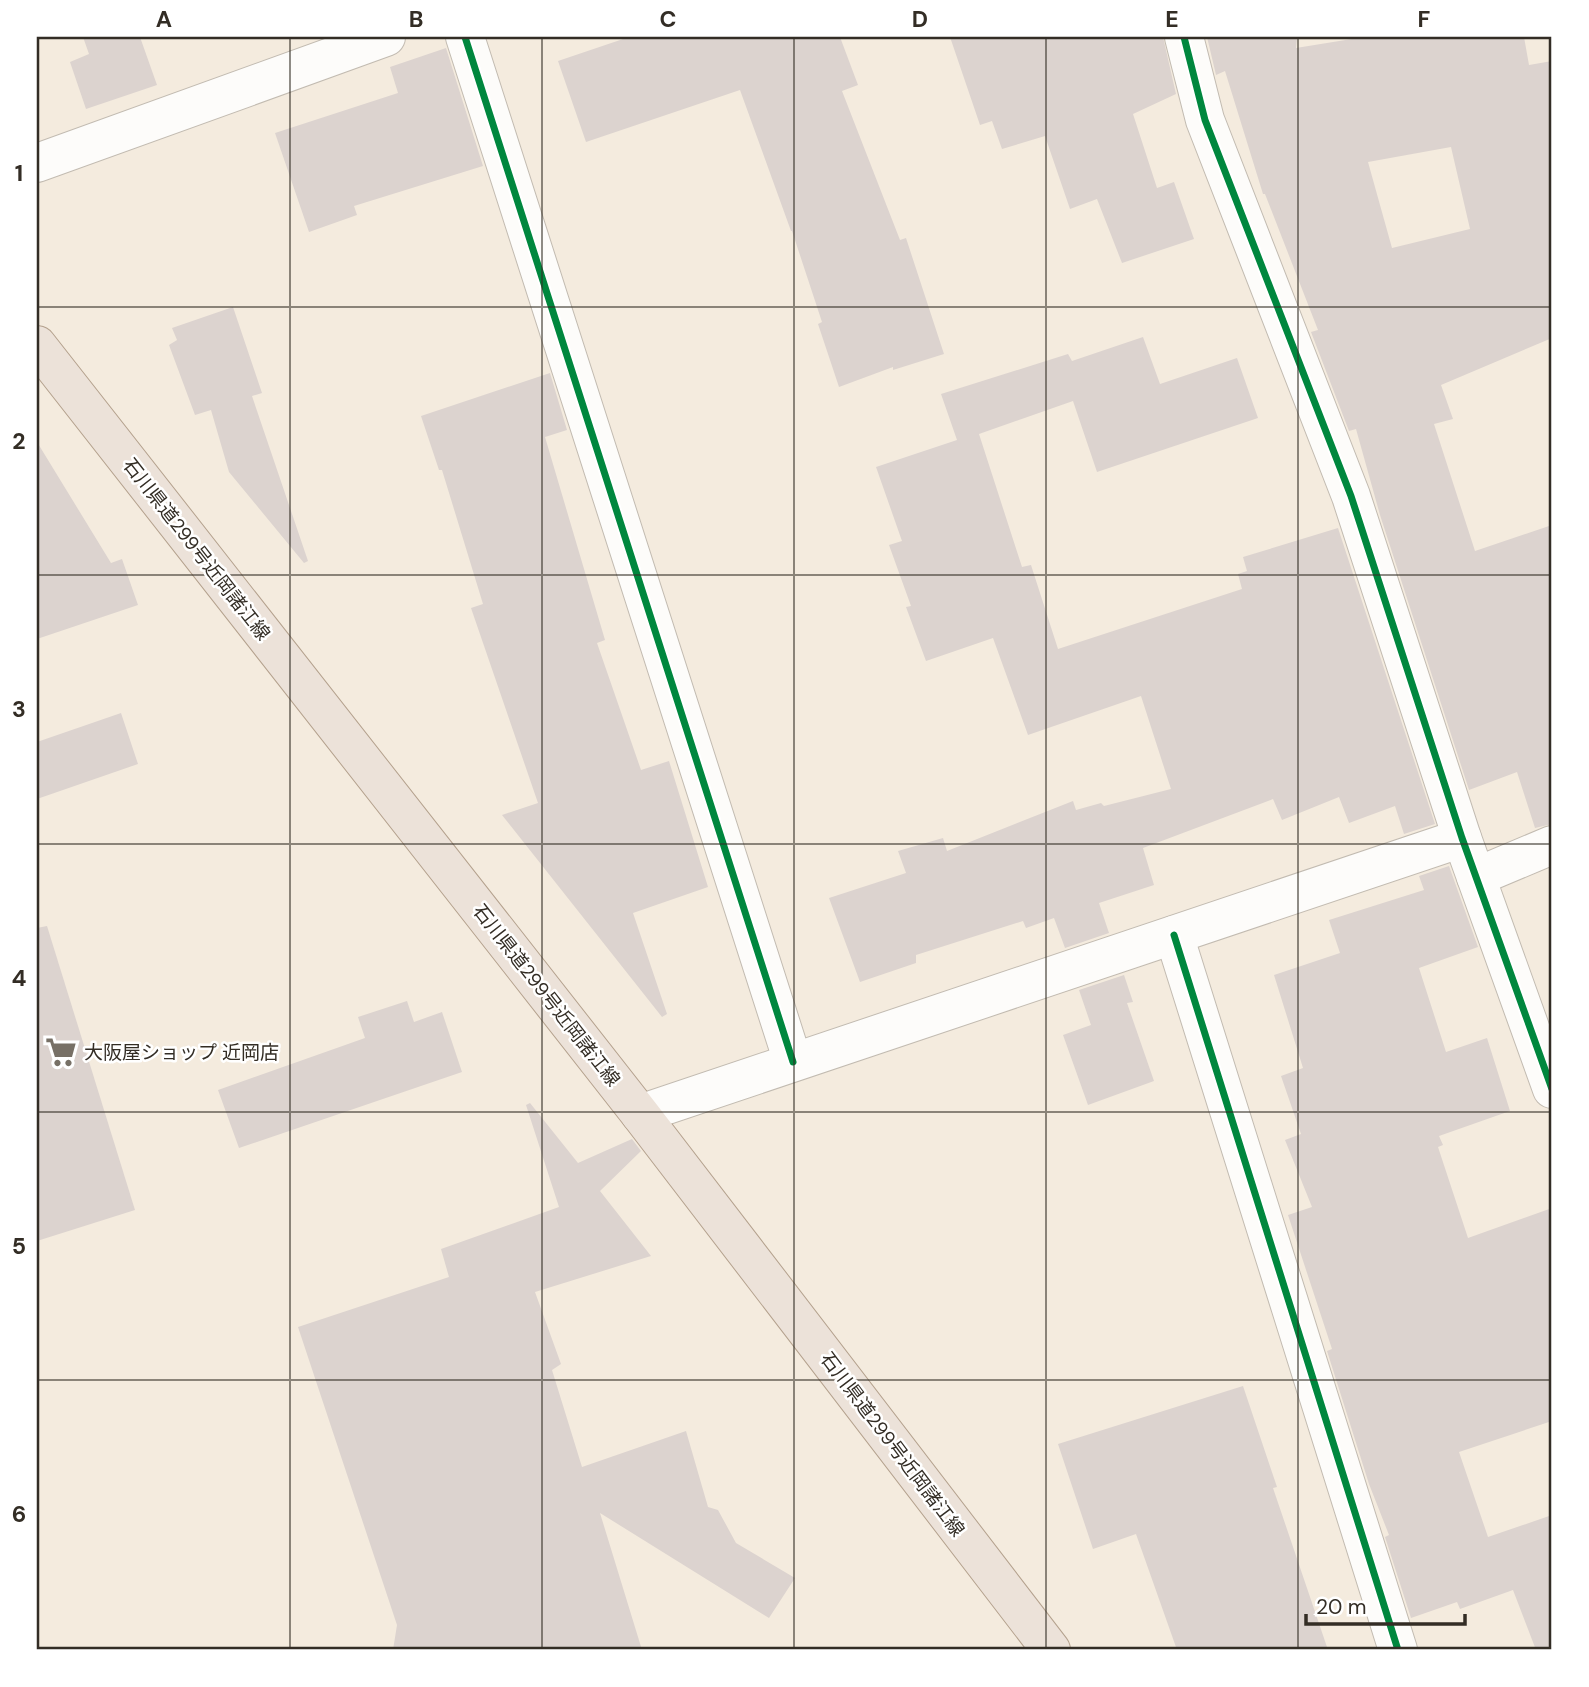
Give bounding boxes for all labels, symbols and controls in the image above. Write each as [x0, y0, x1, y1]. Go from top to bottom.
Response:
text: A [156, 4, 172, 34]
text: B [409, 4, 423, 34]
text: C [660, 4, 676, 34]
text: D [912, 4, 928, 34]
text: E [1165, 4, 1179, 34]
text: F [1418, 4, 1431, 34]
text: 1 [15, 158, 23, 188]
text: 2 [12, 426, 26, 456]
street label: 石川県道299号近岡諸江線 [118, 453, 276, 646]
text: 3 [12, 694, 26, 724]
street label: 石川県道299号近岡諸江線 [468, 899, 626, 1092]
text: 4 [12, 963, 27, 993]
supermarket icon: 大阪屋ショップ 近岡店 [44, 1035, 78, 1069]
place label: 大阪屋ショップ 近岡店 [84, 1040, 279, 1065]
text: 5 [12, 1231, 26, 1261]
street label: 石川県道299号近岡諸江線 [815, 1347, 970, 1542]
text: 6 [12, 1499, 26, 1529]
scale bar [1306, 1582, 1465, 1626]
text: 20 m [1316, 1593, 1367, 1621]

